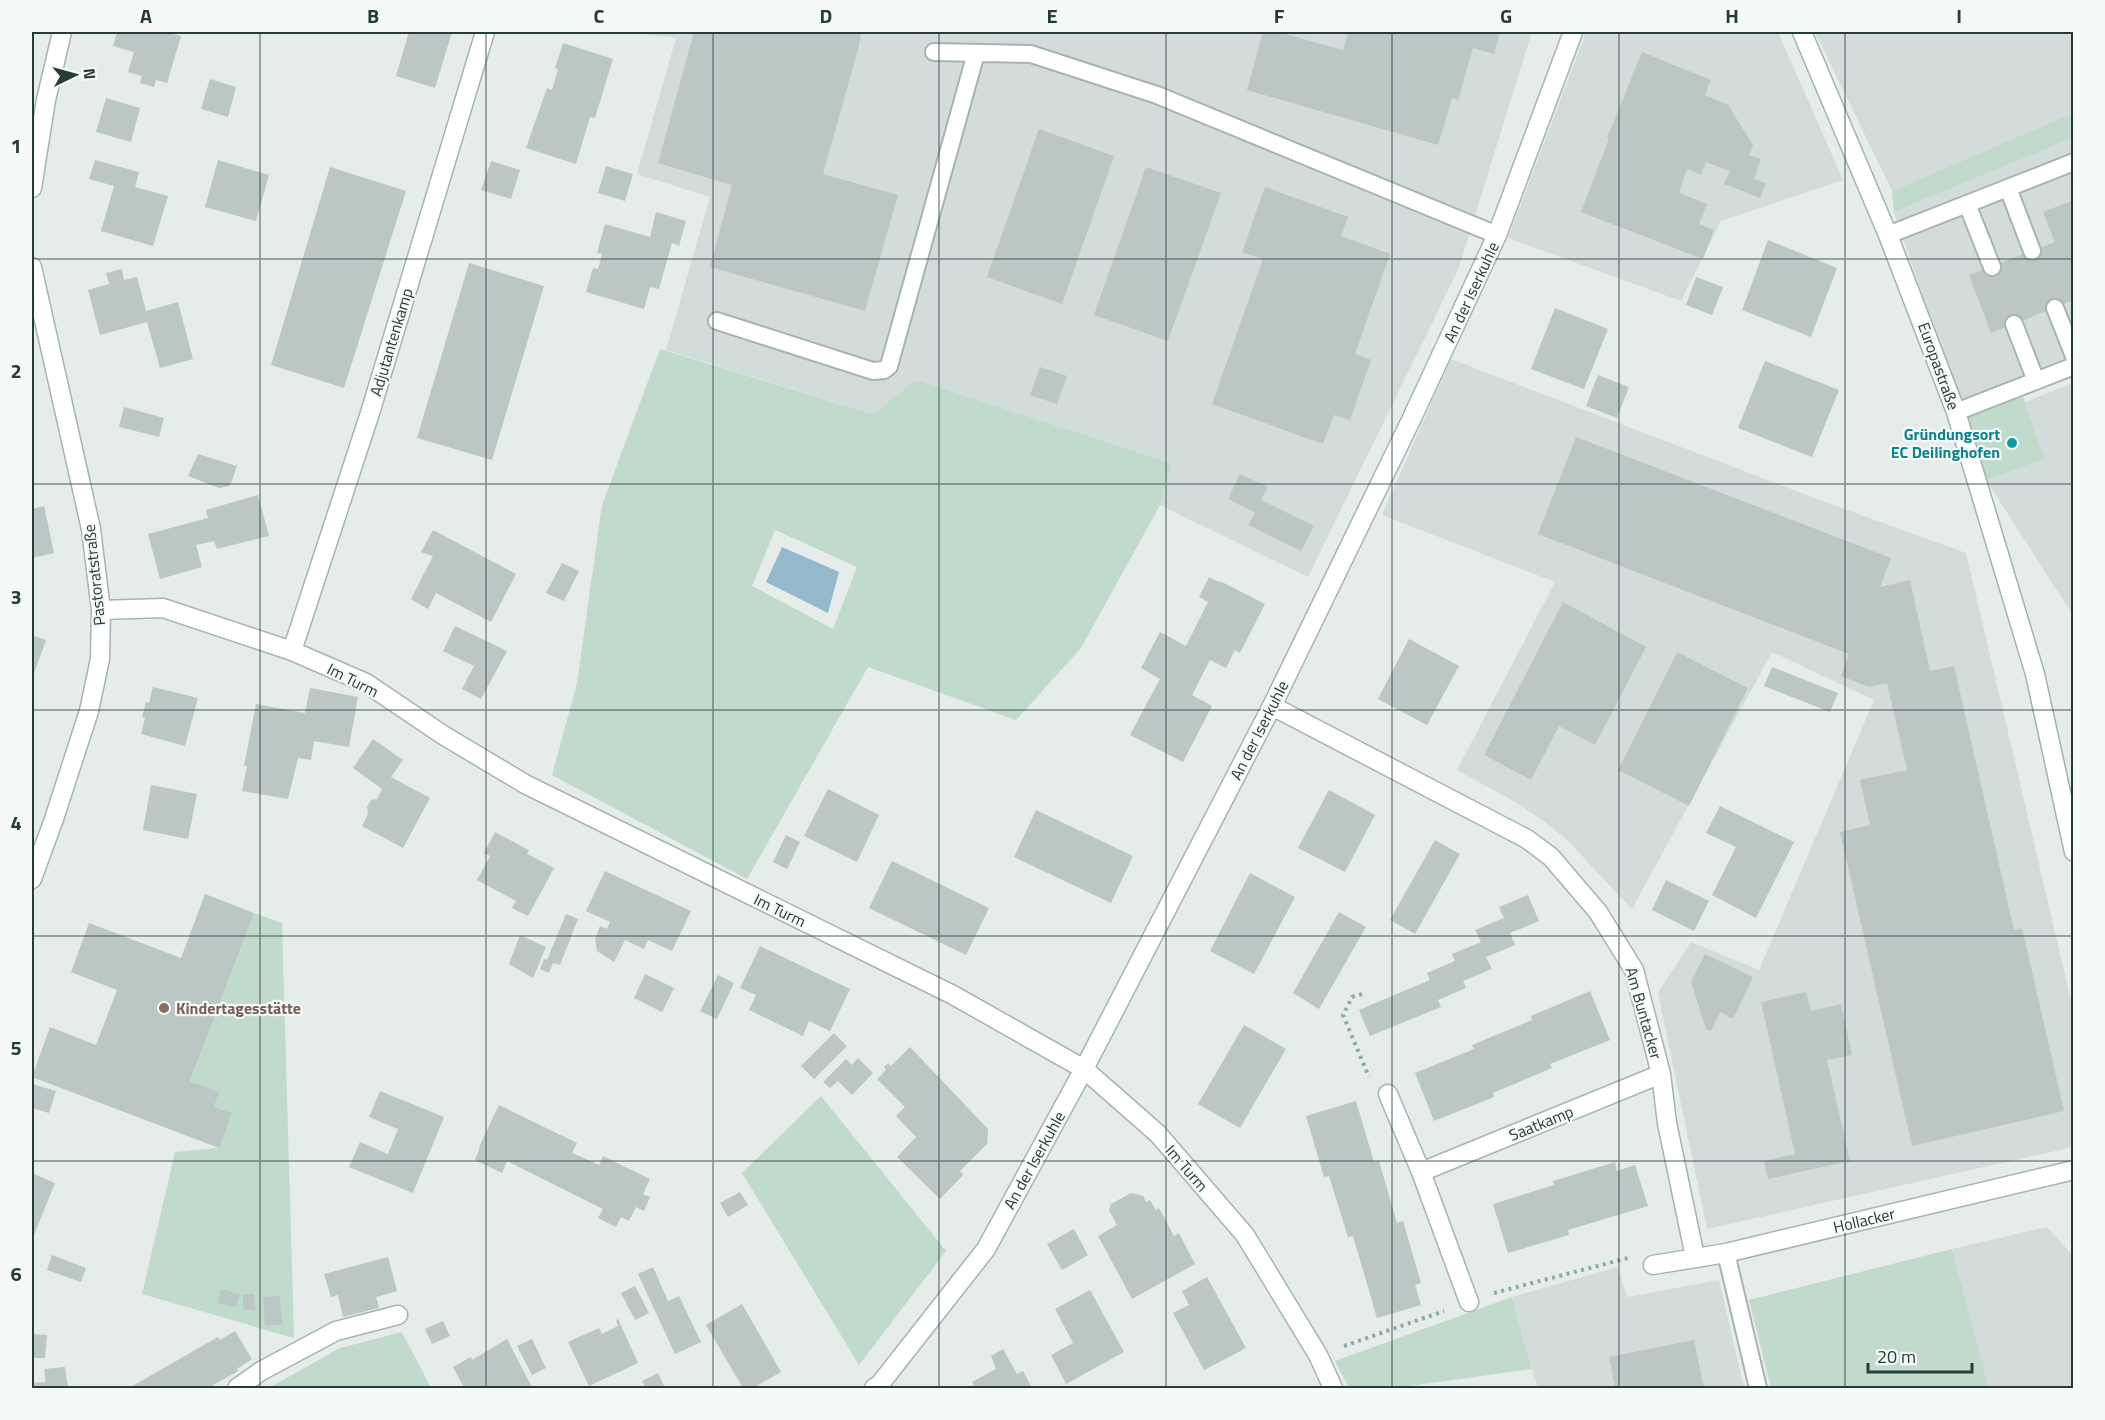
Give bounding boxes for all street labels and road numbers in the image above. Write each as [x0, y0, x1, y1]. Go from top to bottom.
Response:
street label: An der Iserkuhle [1437, 238, 1505, 346]
street label: Adjutantenkamp [363, 285, 419, 399]
street label: Europastraße [1912, 319, 1966, 413]
street label: Pastoratstraße [77, 523, 111, 627]
street label: Im Turm [323, 657, 383, 703]
street label: An der Iserkuhle [1224, 676, 1294, 784]
street label: Im Turm [750, 887, 810, 933]
street label: Am Buntacker [1619, 964, 1669, 1062]
street label: Saatkamp [1505, 1099, 1577, 1147]
street label: An der Iserkuhle [997, 1107, 1071, 1213]
street label: Im Turm [1160, 1139, 1214, 1197]
street label: Hollacker [1831, 1201, 1898, 1239]

